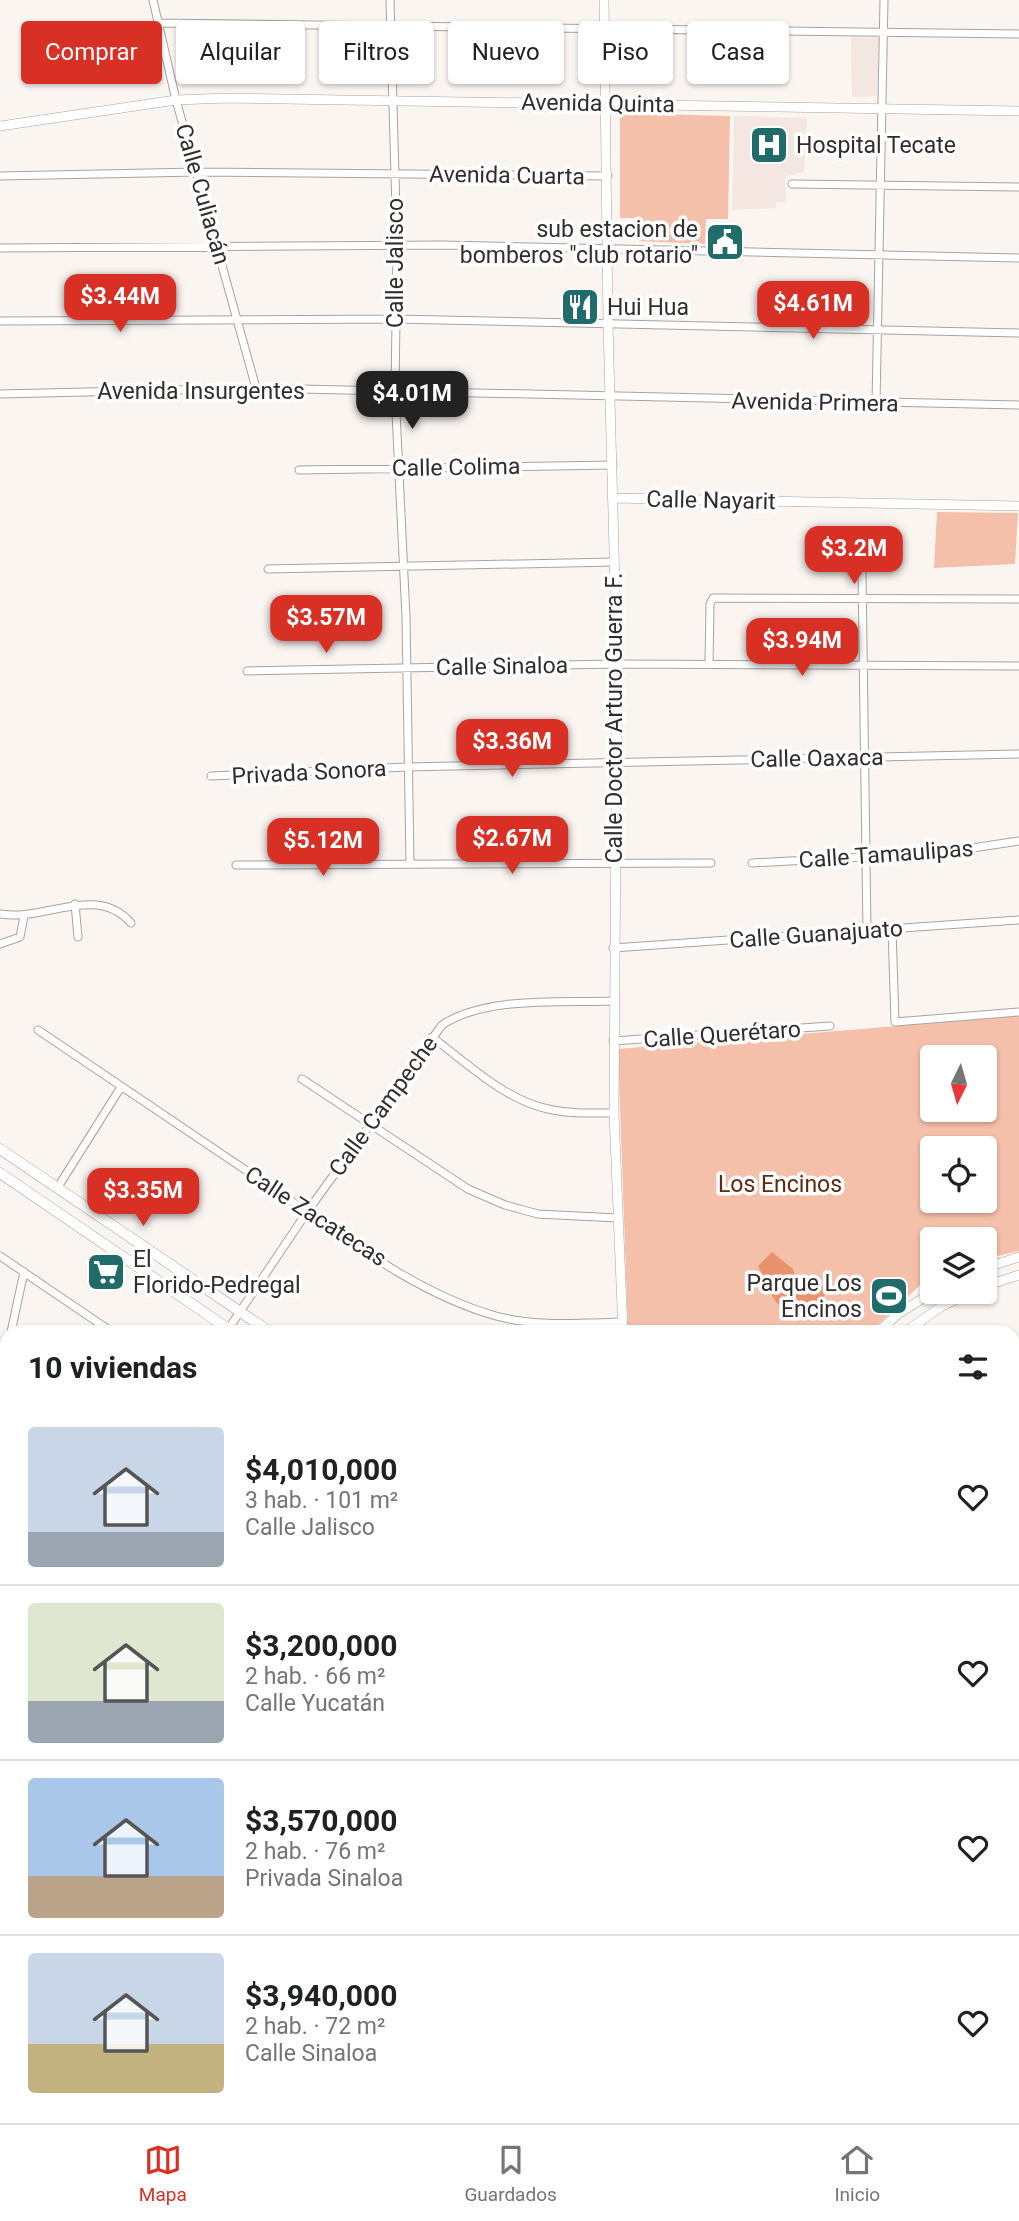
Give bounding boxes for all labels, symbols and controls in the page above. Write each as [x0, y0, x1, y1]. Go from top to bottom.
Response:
chip: Comprar [21, 21, 162, 84]
chip: Alquilar [176, 21, 305, 84]
chip: Filtros [319, 21, 434, 84]
chip: Nuevo [448, 21, 564, 84]
chip: Piso [578, 21, 673, 84]
chip: Casa [687, 21, 789, 84]
street label: Avenida Quinta [521, 89, 675, 118]
street label: Calle Culiacán [170, 121, 236, 268]
hospital icon: Hospital Tecate [748, 124, 790, 166]
place label: Hospital Tecate [796, 132, 956, 159]
street label: Avenida Cuarta [429, 161, 585, 190]
street label: Calle Jalisco [382, 198, 409, 328]
place label: sub estacion de bomberos "club rotario" [460, 216, 698, 269]
public building icon: sub estacion de bomberos "club rotario" [704, 221, 746, 263]
pin: $3.44M [63, 274, 177, 334]
pin: $4.61M [756, 282, 870, 341]
text: $3.44M [80, 283, 160, 310]
restaurant icon: Hui Hua [559, 286, 601, 328]
text: $4.61M [773, 290, 853, 317]
place label: Hui Hua [607, 294, 689, 321]
pin: $4.01M [355, 372, 469, 431]
street label: Avenida Insurgentes [97, 378, 305, 405]
text: $4.01M [372, 380, 452, 407]
street label: Avenida Primera [731, 388, 899, 417]
street label: Calle Colima [392, 453, 521, 482]
street label: Calle Nayarit [646, 486, 776, 515]
pin: $3.2M [805, 526, 903, 586]
text: $3.2M [821, 535, 887, 562]
street label: Calle Doctor Arturo Guerra F. [601, 573, 628, 863]
pin: $3.57M [269, 596, 383, 655]
text: $3.57M [286, 604, 366, 631]
pin: $3.94M [745, 618, 859, 678]
text: $3.94M [762, 627, 842, 654]
street label: Calle Sinaloa [436, 652, 568, 681]
pin: $3.36M [455, 720, 569, 779]
text: $3.36M [472, 728, 552, 755]
street label: Calle Oaxaca [750, 744, 884, 773]
street label: Privada Sonora [231, 755, 387, 790]
pin: $2.67M [455, 816, 569, 876]
pin: $5.12M [266, 818, 380, 878]
text: $2.67M [472, 825, 552, 852]
text: $5.12M [283, 827, 363, 854]
street label: Calle Tamaulipas [798, 835, 974, 874]
street label: Calle Guanajuato [728, 915, 904, 954]
street label: Calle Querétaro [642, 1016, 802, 1053]
street label: Calle Campeche [324, 1031, 443, 1181]
north arrow [920, 1045, 998, 1122]
map controls [920, 1045, 997, 1304]
button: locate [920, 1136, 997, 1213]
street label: Calle Zacatecas [240, 1161, 392, 1272]
pin: $3.35M [86, 1168, 200, 1228]
park label: Los Encinos [718, 1171, 842, 1198]
text: $3.35M [103, 1177, 183, 1204]
button: layers [920, 1227, 997, 1304]
place label: El Florido-Pedregal [133, 1246, 301, 1299]
supermarket icon: El Florido-Pedregal [85, 1251, 127, 1293]
place label: Parque Los Encinos [746, 1270, 862, 1323]
sports icon: Parque Los Encinos [868, 1275, 910, 1317]
icon: filters [954, 1348, 992, 1386]
text: 10 viviendas [28, 1350, 198, 1385]
text: $4,010,000 [245, 1452, 397, 1487]
icon: home [84, 1455, 168, 1539]
icon: heart [954, 1478, 992, 1516]
text: 3 hab. · 101 m² [245, 1487, 398, 1514]
text: Calle Jalisco [245, 1514, 375, 1541]
text: $3,200,000 [245, 1628, 397, 1663]
icon: home [84, 1631, 168, 1715]
icon: heart [954, 1654, 992, 1692]
text: 2 hab. · 66 m² [245, 1663, 385, 1690]
text: Calle Yucatán [245, 1690, 385, 1717]
text: $3,570,000 [245, 1803, 397, 1838]
icon: home [84, 1806, 168, 1890]
icon: heart [954, 1829, 992, 1867]
text: 2 hab. · 76 m² [245, 1838, 385, 1865]
text: Privada Sinaloa [245, 1865, 403, 1892]
text: $3,940,000 [245, 1978, 397, 2013]
icon: home [84, 1981, 168, 2065]
icon: heart [954, 2004, 992, 2042]
text: 2 hab. · 72 m² [245, 2013, 385, 2040]
text: Calle Sinaloa [245, 2040, 377, 2067]
tab: Mapa [139, 2141, 187, 2206]
tab: Guardados [464, 2141, 557, 2206]
tab: Inicio [834, 2141, 880, 2206]

